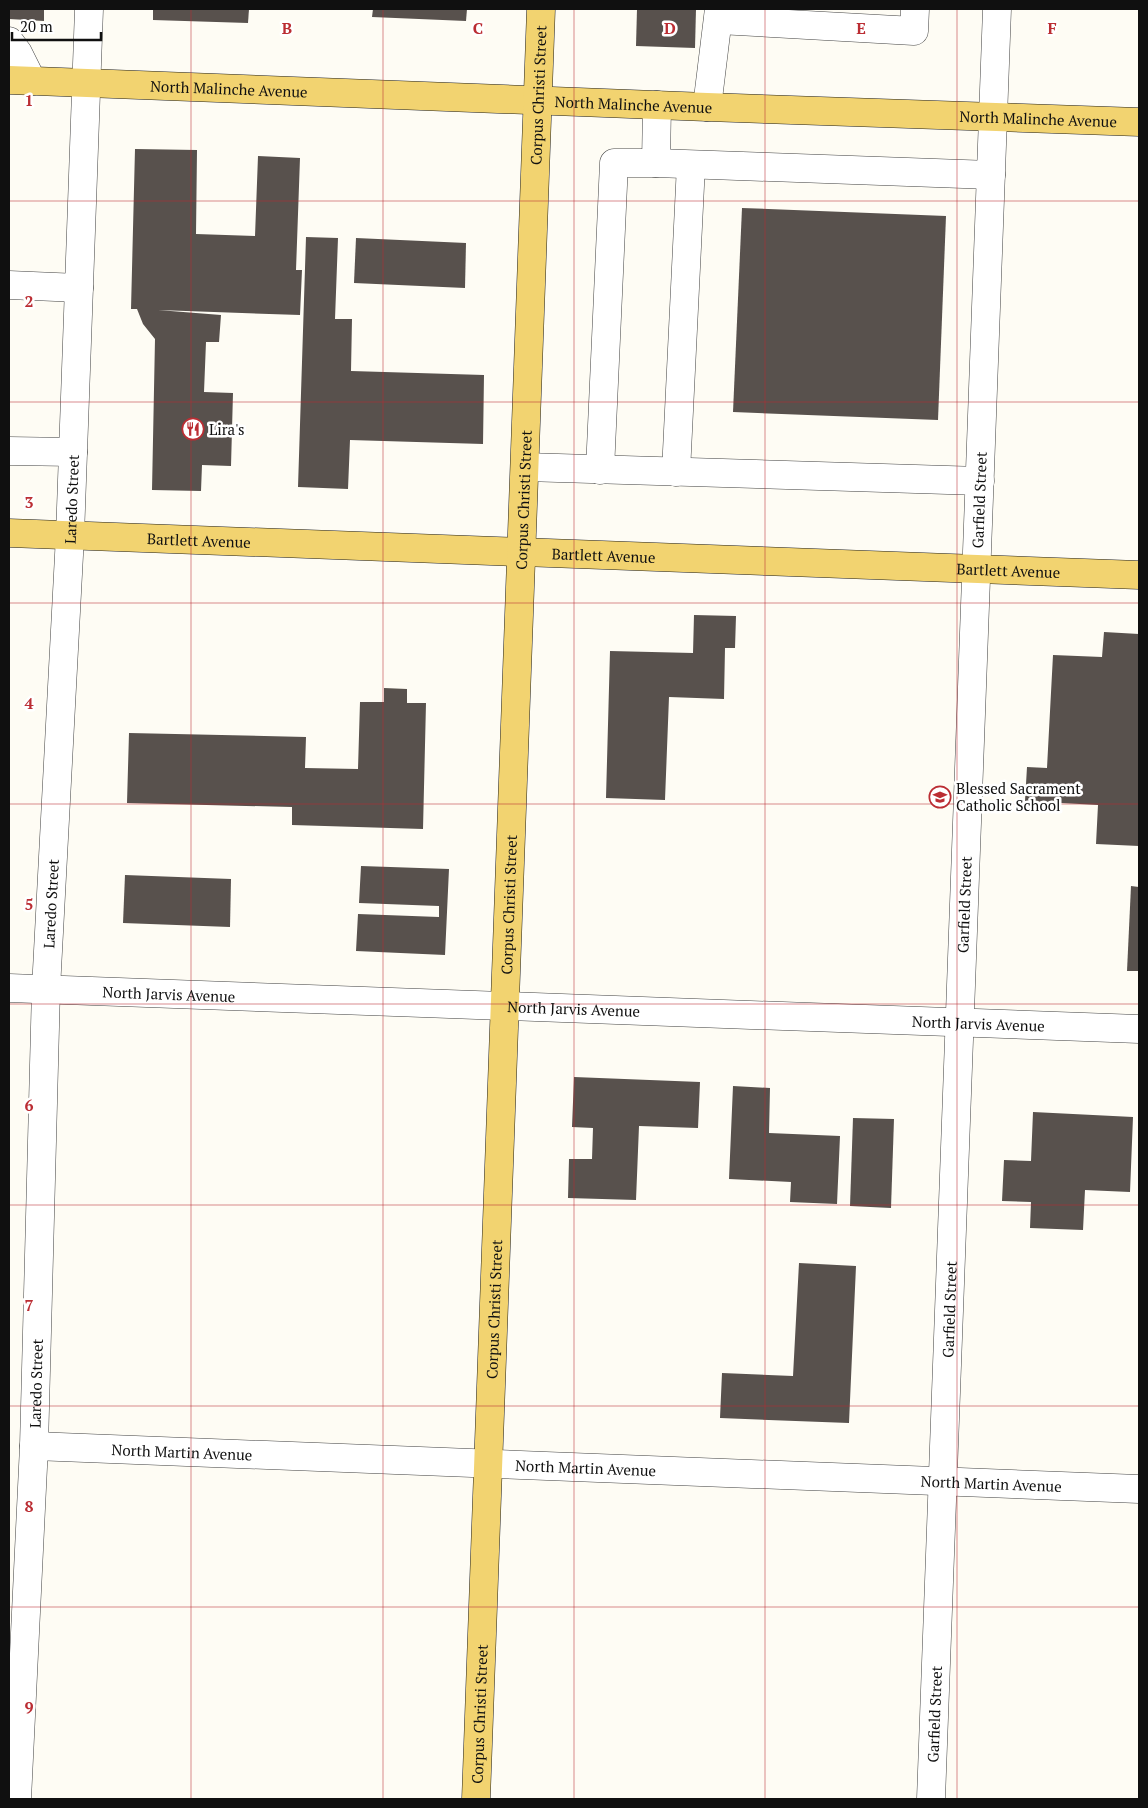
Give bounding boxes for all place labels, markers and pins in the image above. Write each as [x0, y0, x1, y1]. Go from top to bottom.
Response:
restaurant icon: Lira's [181, 417, 205, 441]
place label: Lira's [209, 419, 244, 439]
place label: Blessed Sacrament Catholic School [956, 778, 1081, 815]
school or university icon: Blessed Sacrament Catholic School [928, 785, 952, 809]

